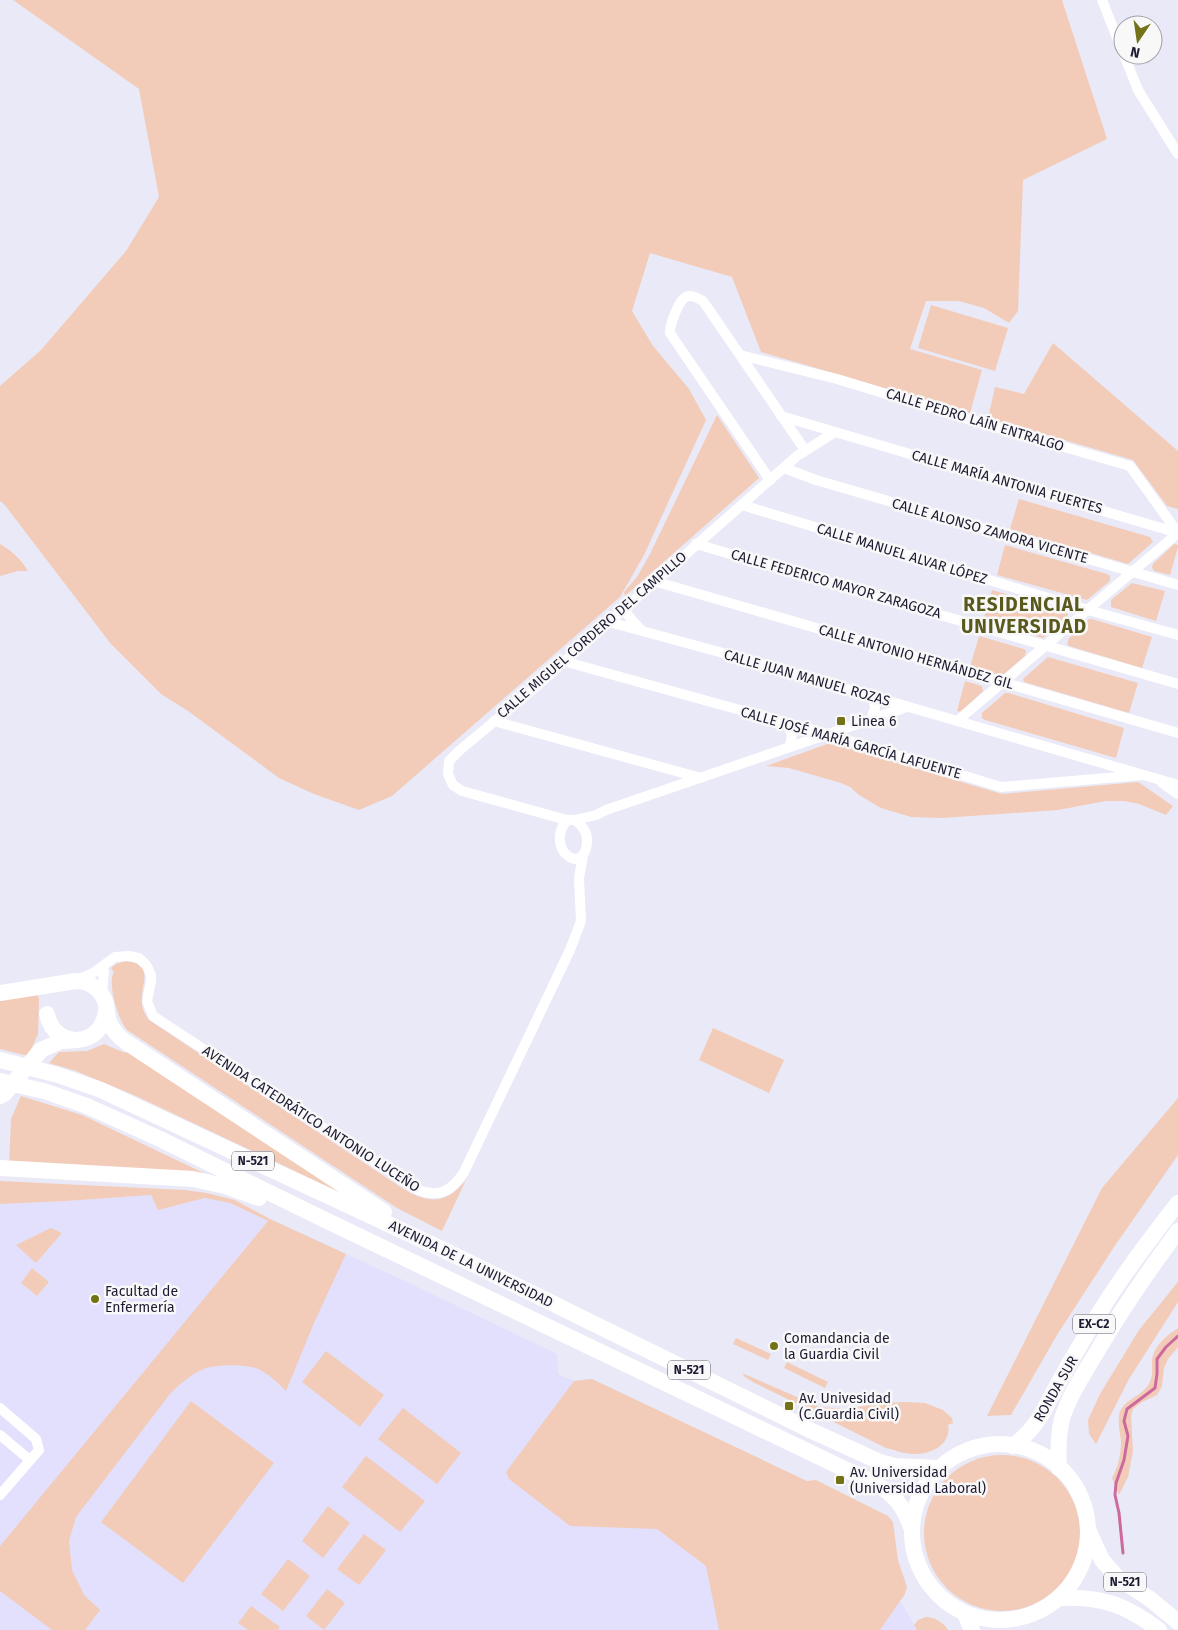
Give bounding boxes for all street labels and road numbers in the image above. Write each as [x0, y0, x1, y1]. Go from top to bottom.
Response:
street label: CALLE PEDRO LAÍN ENTRALGO [884, 384, 1066, 455]
street label: CALLE MARÍA ANTONIA FUERTES [910, 446, 1105, 518]
street label: CALLE ALONSO ZAMORA VICENTE [890, 495, 1090, 567]
street label: CALLE MANUEL ALVAR LÓPEZ [815, 519, 990, 588]
street label: CALLE FEDERICO MAYOR ZARAGOZA [729, 546, 943, 622]
street label: CALLE MIGUEL CORDERO DEL CAMPILLO [494, 548, 690, 722]
street label: CALLE ANTONIO HERNÁNDEZ GIL [817, 620, 1016, 693]
street label: CALLE JUAN MANUEL ROZAS [722, 646, 892, 710]
street label: CALLE JOSÉ MARÍA GARCÍA LAFUENTE [739, 702, 964, 783]
street label: AVENIDA CATEDRÁTICO ANTONIO LUCEÑO [199, 1041, 424, 1196]
road number: N-521 [232, 1152, 274, 1170]
street label: AVENIDA DE LA UNIVERSIDAD [386, 1217, 556, 1311]
road number: EX-C2 [1073, 1315, 1115, 1334]
street label: RONDA SUR [1030, 1352, 1082, 1425]
road number: N-521 [668, 1360, 710, 1380]
road number: N-521 [1104, 1572, 1146, 1591]

